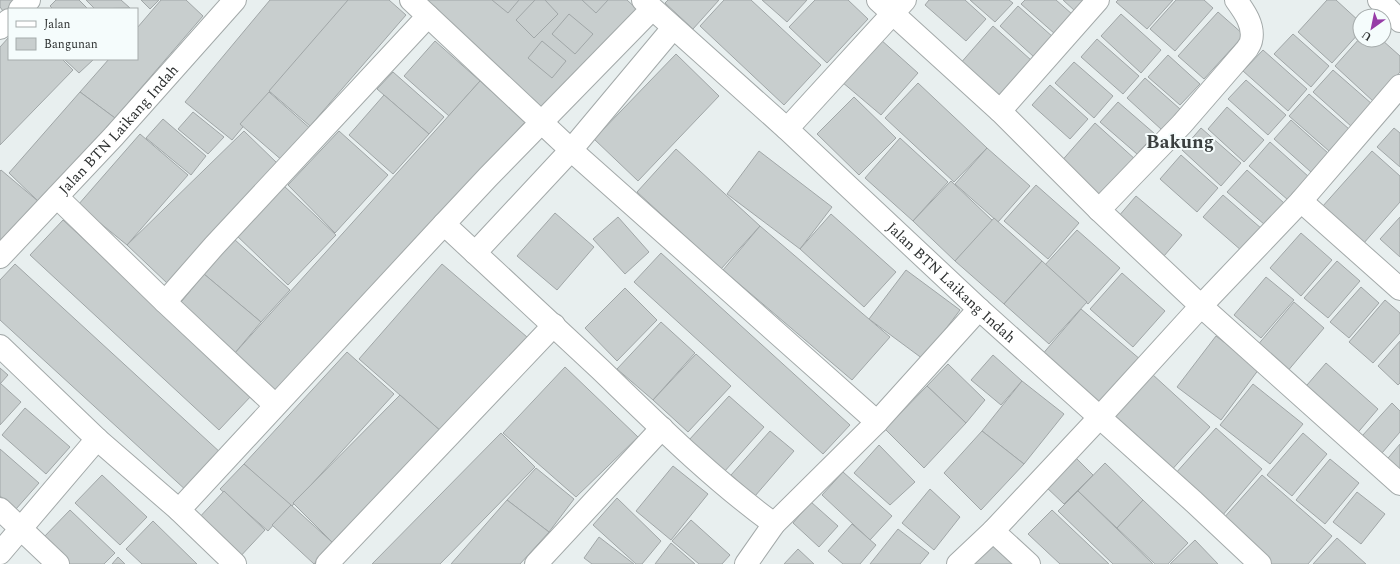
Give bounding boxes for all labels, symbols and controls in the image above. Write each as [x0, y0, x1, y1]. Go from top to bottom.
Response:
legend [8, 8, 138, 60]
north arrow [1352, 8, 1392, 48]
text: Jalan [44, 15, 71, 34]
text: U [1358, 26, 1375, 46]
text: Bangunan [44, 35, 98, 54]
street label: Jalan BTN Laikang Indah [53, 59, 185, 200]
district label: Bakung [1146, 128, 1214, 157]
street label: Jalan BTN Laikang Indah [881, 217, 1021, 349]

